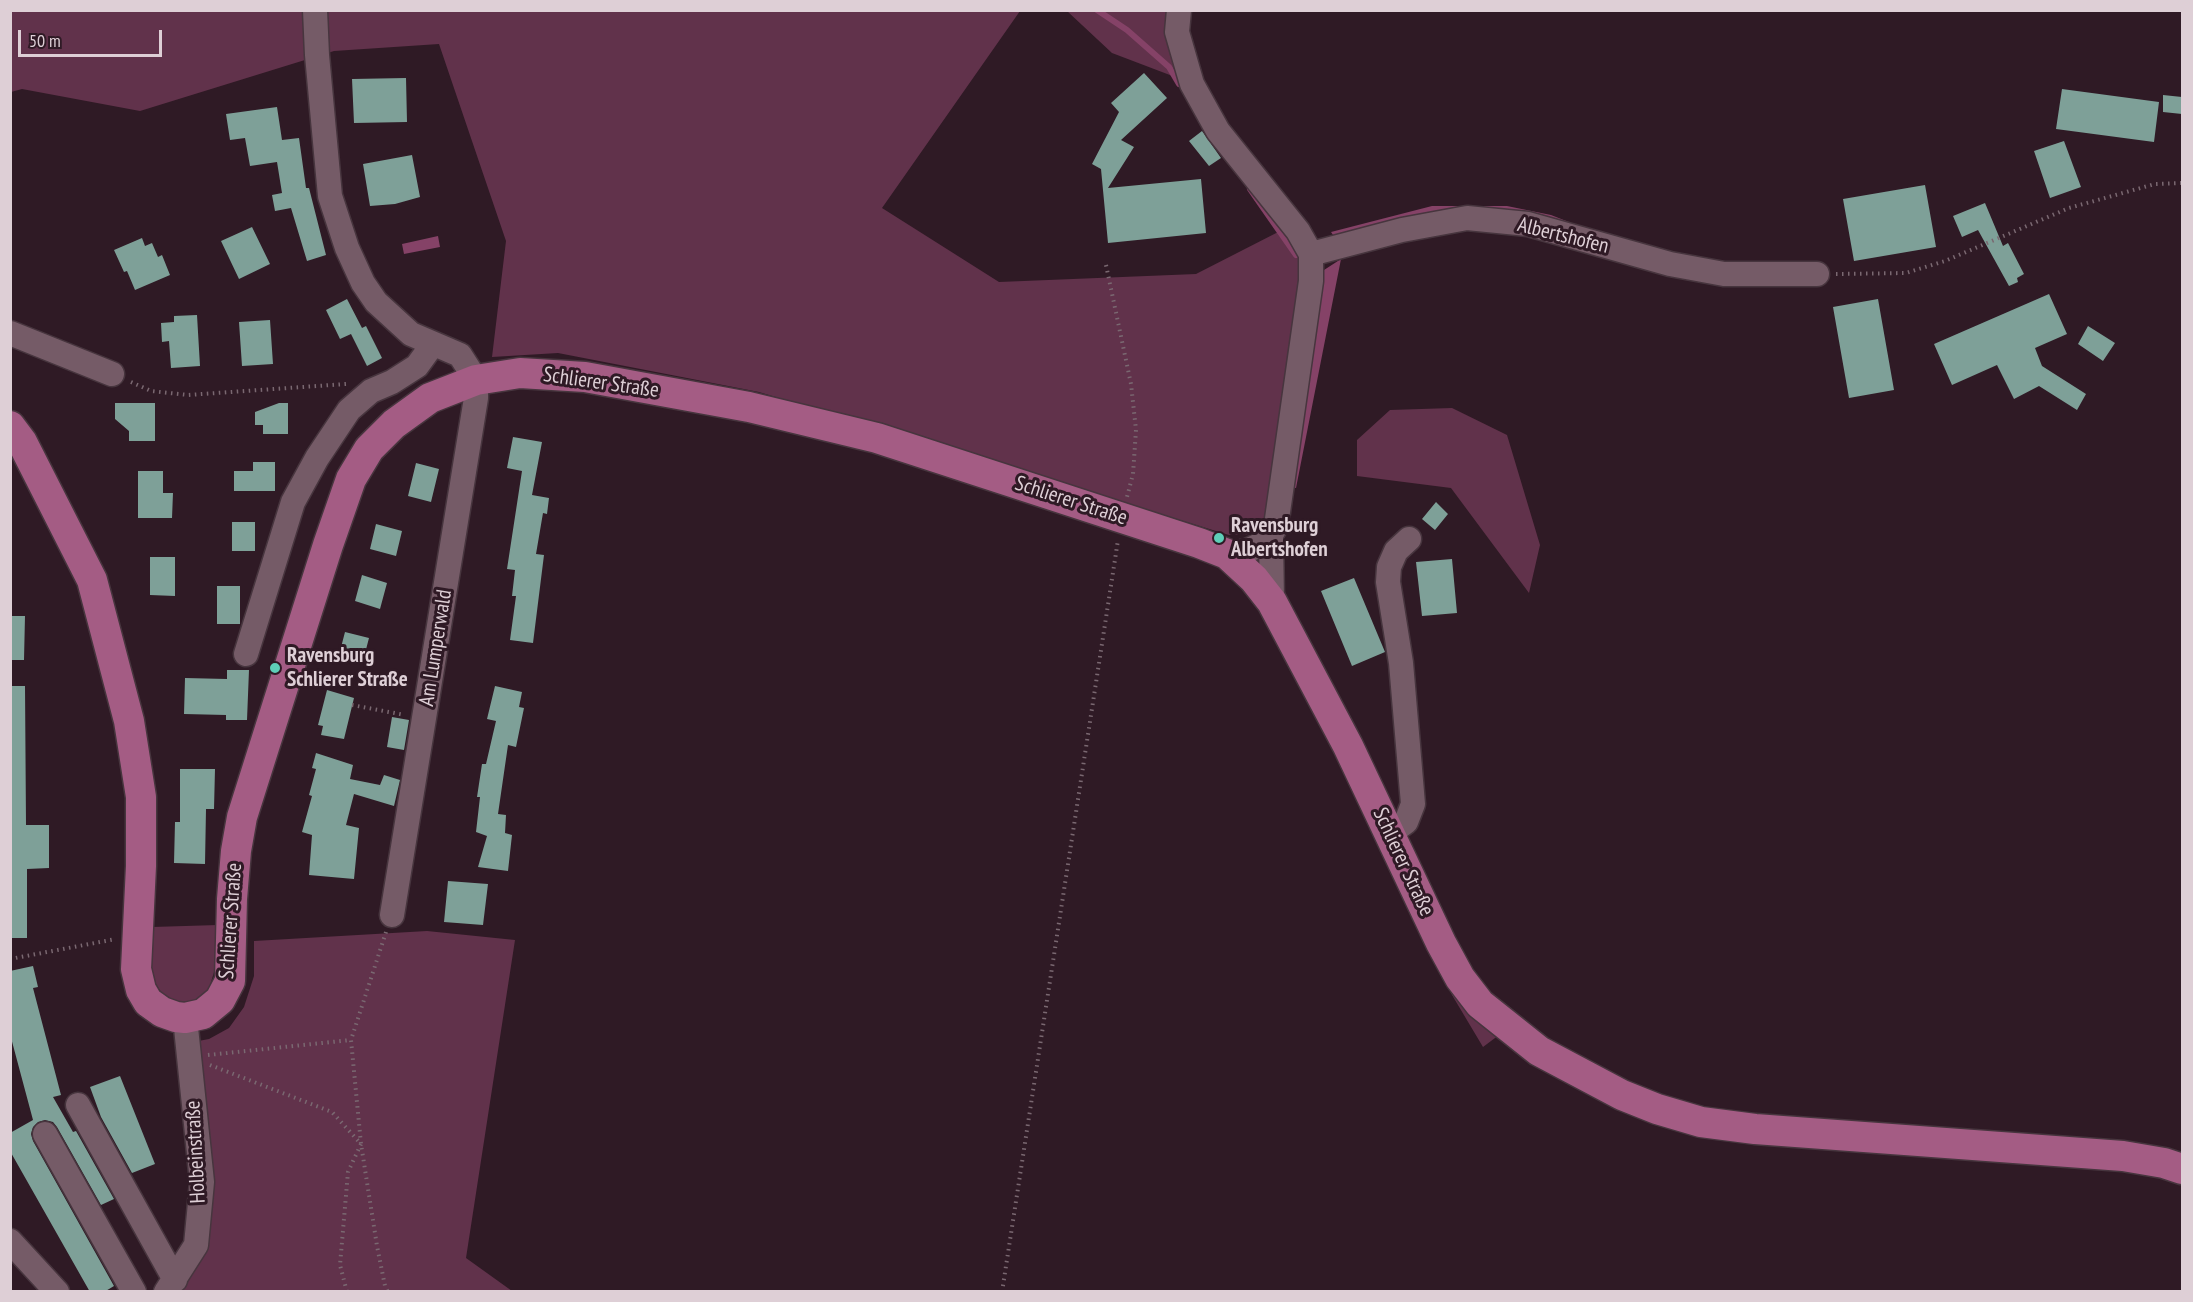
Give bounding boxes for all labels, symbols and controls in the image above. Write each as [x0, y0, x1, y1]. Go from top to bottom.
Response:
scale bar [21, 18, 165, 56]
text: 50 m [29, 29, 61, 52]
street label: Albertshofen [1515, 213, 1611, 259]
street label: Schlierer Straße [542, 362, 660, 404]
street label: Schlierer Straße [1012, 471, 1130, 531]
place label: Ravensburg Albertshofen [1231, 513, 1328, 563]
marker: Ravensburg Albertshofen [1212, 531, 1226, 545]
street label: Am Lumperwald [414, 588, 458, 708]
place label: Ravensburg Schlierer Straße [287, 643, 408, 693]
marker: Ravensburg Schlierer Straße [268, 661, 282, 675]
street label: Schlierer Straße [1367, 804, 1439, 920]
street label: Schlierer Straße [214, 862, 248, 980]
street label: Holbeinstraße [181, 1100, 211, 1204]

